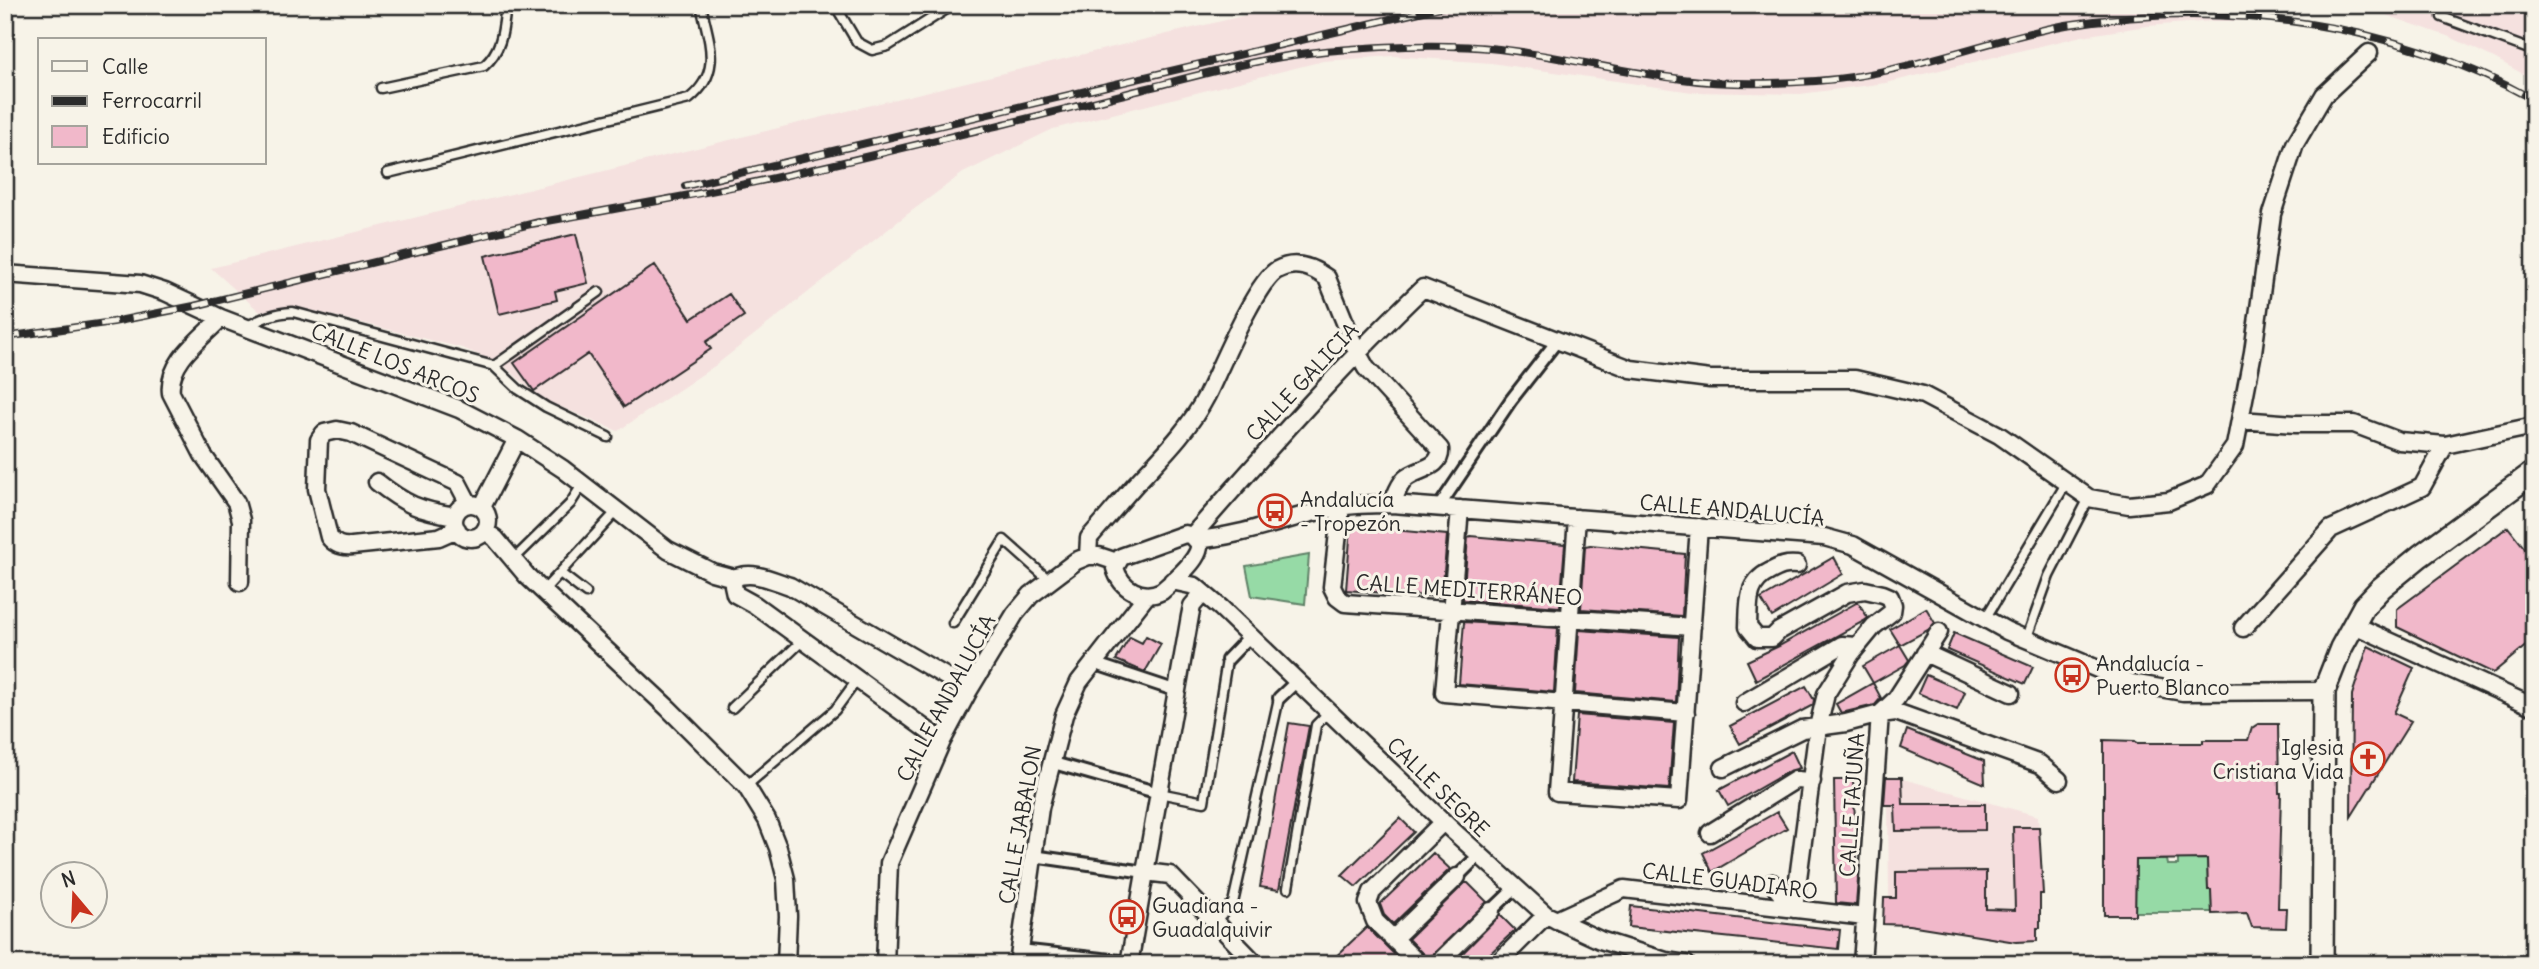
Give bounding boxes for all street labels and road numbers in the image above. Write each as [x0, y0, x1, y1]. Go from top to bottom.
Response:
street label: CALLE LOS ARCOS [307, 317, 483, 409]
street label: CALLE GALICIA [1240, 317, 1364, 447]
street label: CALLE ANDALUCÍA [1638, 488, 1826, 532]
street label: CALLE MEDITERRÁNEO [1355, 569, 1583, 611]
street label: CALLE ANDALUCÍA [891, 610, 1001, 786]
street label: CALLE SEGRE [1381, 731, 1495, 843]
street label: CALLE TAJUÑA [1834, 732, 1870, 878]
street label: CALLE JABALON [993, 744, 1047, 906]
street label: CALLE GUADIARO [1640, 857, 1820, 905]

